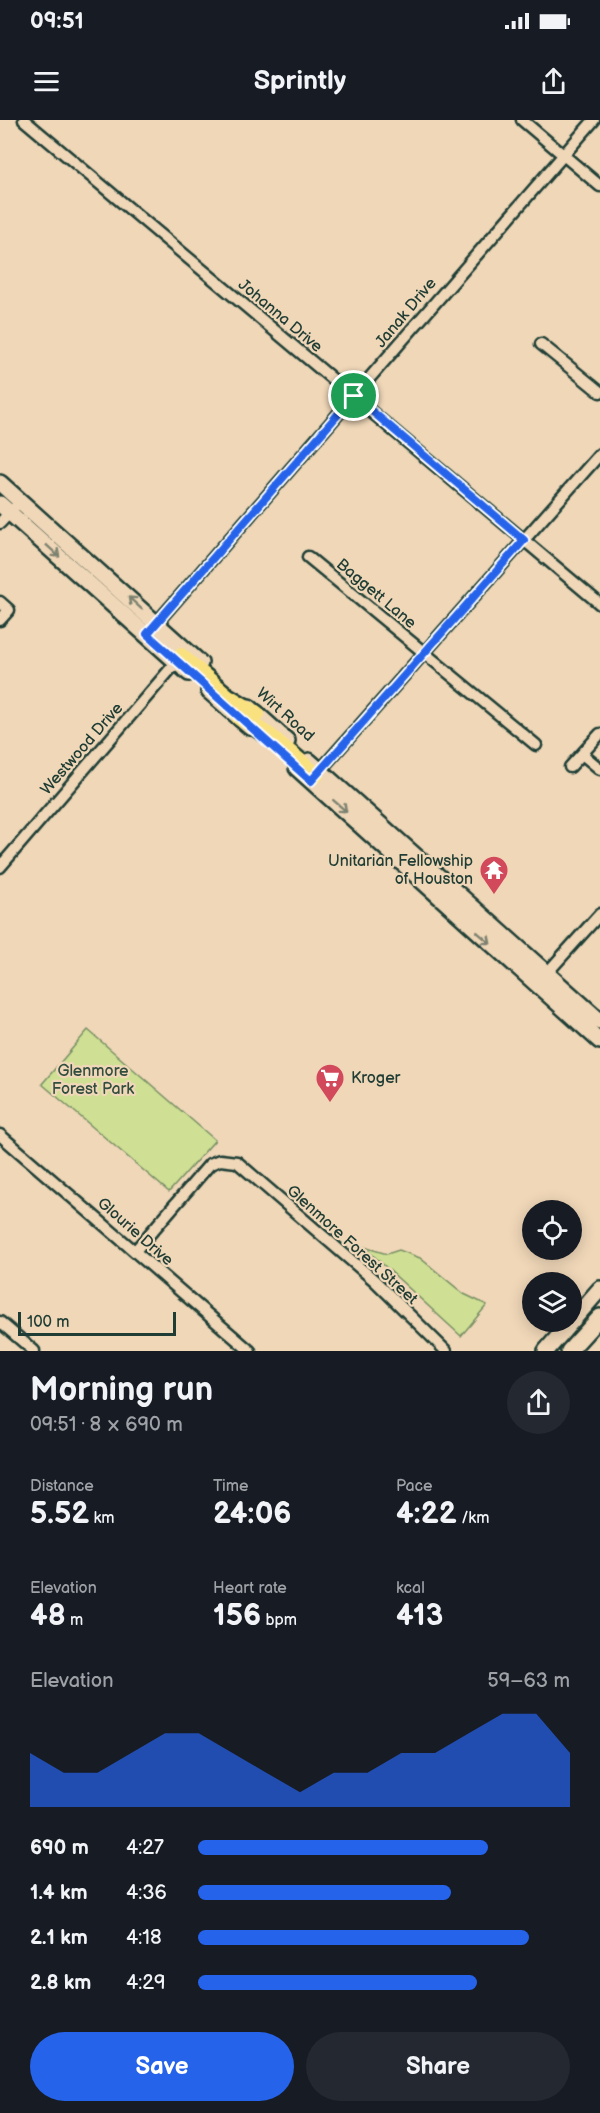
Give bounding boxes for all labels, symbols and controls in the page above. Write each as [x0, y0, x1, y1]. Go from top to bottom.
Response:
text: 09:51 [30, 8, 84, 35]
icon: menu [30, 65, 63, 98]
text: Sprintly [254, 65, 346, 97]
icon: share [537, 65, 570, 98]
street label: Janak Drive [371, 274, 441, 352]
street label: Johanna Drive [234, 275, 326, 357]
pin [328, 370, 379, 421]
icon: arrive [337, 379, 370, 412]
one-way arrow [45, 544, 60, 558]
street label: Baggett Lane [332, 555, 420, 633]
one-way arrow [128, 596, 143, 610]
street label: Wirt Road [252, 684, 318, 746]
street label: Westwood Drive [37, 699, 128, 799]
one-way arrow [332, 800, 348, 813]
place label: Unitarian Fellowship of Houston [328, 852, 473, 889]
temple icon: Unitarian Fellowship of Houston [478, 854, 510, 896]
one-way arrow [476, 931, 491, 945]
park label: Glenmore Forest Park [52, 1062, 134, 1099]
supermarket icon: Kroger [314, 1062, 346, 1104]
place label: Kroger [351, 1069, 401, 1088]
street label: Glenmore Forest Street [283, 1181, 421, 1309]
street label: Glourie Drive [93, 1194, 177, 1270]
map controls [522, 1200, 582, 1332]
button: locate [522, 1200, 582, 1260]
button: layers [522, 1272, 582, 1332]
scale bar [18, 1309, 176, 1336]
text: 100 m [27, 1313, 70, 1332]
text: Morning run [30, 1370, 213, 1410]
button: share [507, 1371, 570, 1434]
text: 09:51 · 8 × 690 m [30, 1413, 183, 1437]
text: Distance [30, 1477, 94, 1496]
text: Time [213, 1477, 248, 1496]
text: Pace [396, 1477, 432, 1496]
text: 5.52 [30, 1496, 89, 1532]
text: 24:06 [213, 1496, 292, 1532]
text: 4:22 [396, 1496, 457, 1532]
text: km [89, 1509, 115, 1528]
text: /km [457, 1509, 489, 1528]
text: Elevation [30, 1579, 97, 1598]
text: Heart rate [213, 1579, 287, 1598]
text: kcal [396, 1579, 425, 1598]
text: 48 [30, 1598, 66, 1634]
text: 156 [213, 1598, 261, 1634]
text: 413 [396, 1598, 443, 1634]
text: m [66, 1611, 83, 1630]
text: bpm [261, 1611, 297, 1630]
text: Elevation [30, 1669, 113, 1693]
text: 59–63 m [487, 1669, 570, 1693]
text: 690 m [30, 1836, 89, 1860]
text: 4:27 [126, 1836, 164, 1860]
text: 1.4 km [30, 1881, 88, 1905]
text: 4:36 [126, 1881, 167, 1905]
text: 2.1 km [30, 1926, 88, 1950]
text: 4:18 [126, 1926, 162, 1950]
text: 2.8 km [30, 1971, 91, 1995]
text: 4:29 [126, 1971, 166, 1995]
button: Save [30, 2032, 294, 2101]
button: Share [306, 2032, 570, 2101]

